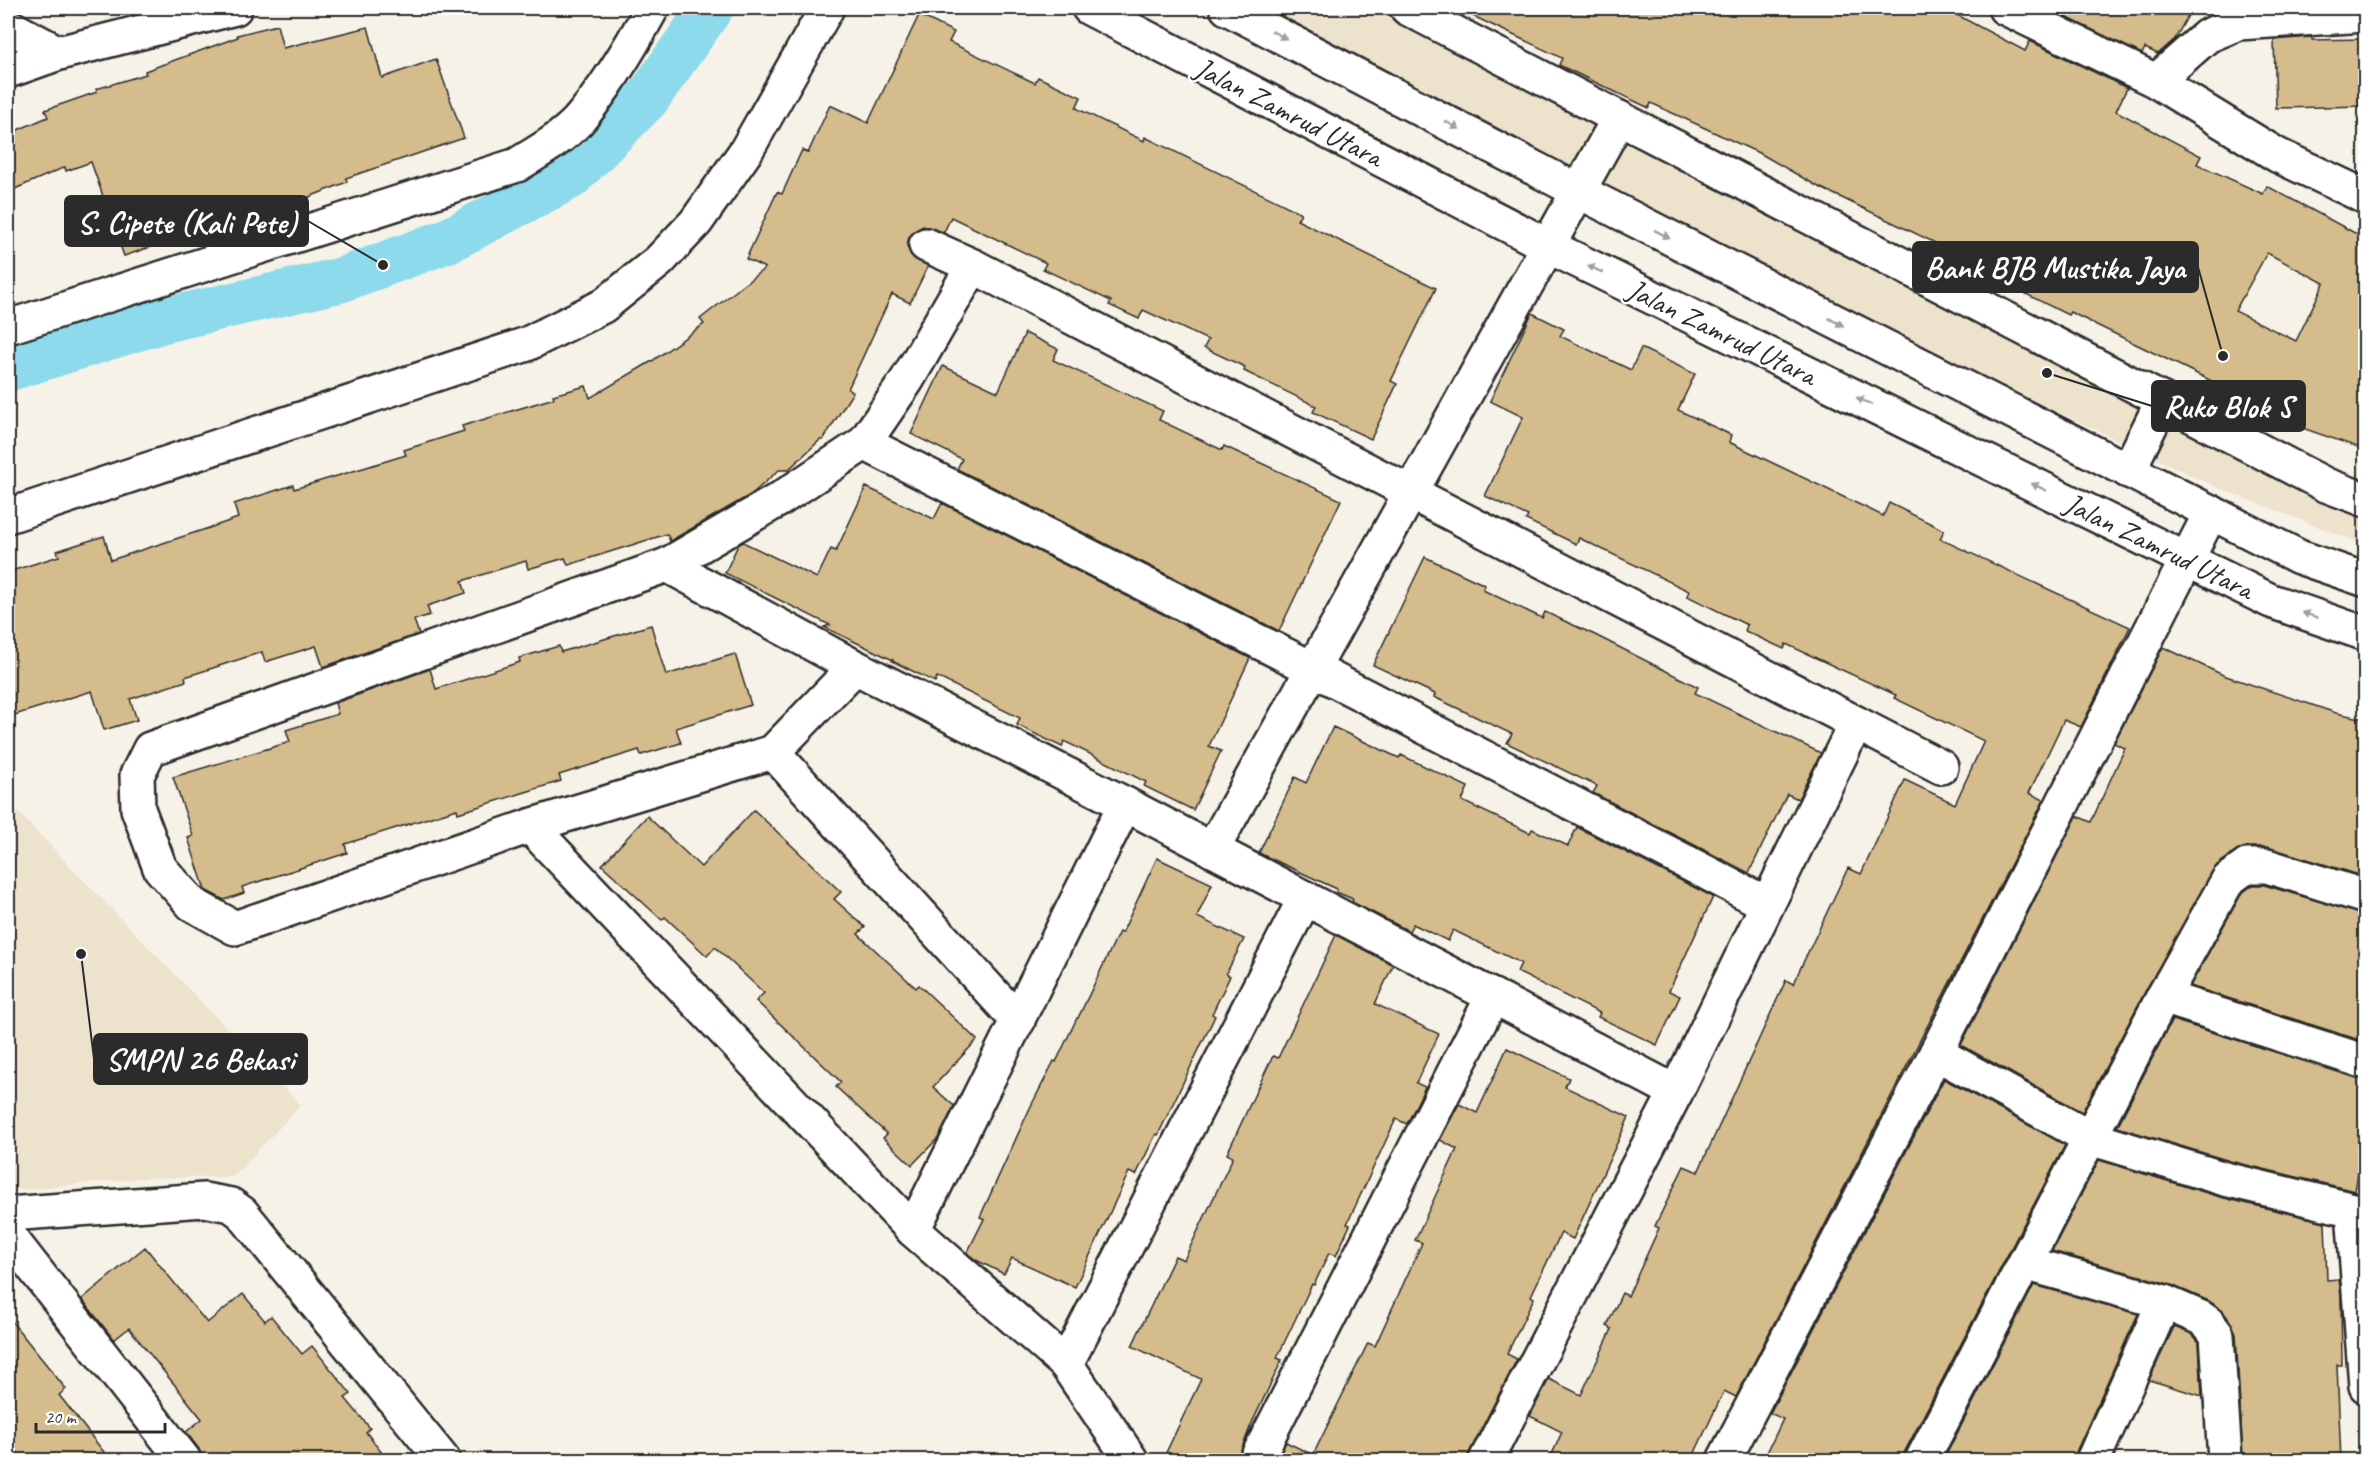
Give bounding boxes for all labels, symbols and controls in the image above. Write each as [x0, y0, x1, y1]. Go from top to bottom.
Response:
one-way arrow [1270, 29, 1288, 39]
street label: Jalan Zamrud Utara [1187, 48, 1391, 177]
one-way arrow [1444, 120, 1461, 130]
callout: S. Cipete (Kali Pete) [65, 196, 308, 246]
text: S. Cipete (Kali Pete) [77, 202, 299, 243]
one-way arrow [1654, 229, 1671, 239]
callout: Bank BJB Mustika Jaya [1913, 242, 2198, 292]
text: Bank BJB Mustika Jaya [1925, 247, 2188, 288]
one-way arrow [1586, 264, 1603, 274]
street label: Jalan Zamrud Utara [1620, 269, 1825, 395]
one-way arrow [1828, 317, 1845, 327]
callout: Ruko Blok S [2152, 381, 2305, 431]
text: Ruko Blok S [2163, 386, 2298, 427]
one-way arrow [1856, 396, 1873, 406]
one-way arrow [2031, 482, 2048, 492]
street label: Jalan Zamrud Utara [2057, 483, 2262, 609]
one-way arrow [2301, 609, 2319, 619]
callout: SMPN 26 Bekasi [94, 1034, 307, 1084]
text: SMPN 26 Bekasi [106, 1039, 299, 1080]
scale bar [36, 1396, 165, 1434]
text: 20 m [45, 1406, 78, 1428]

